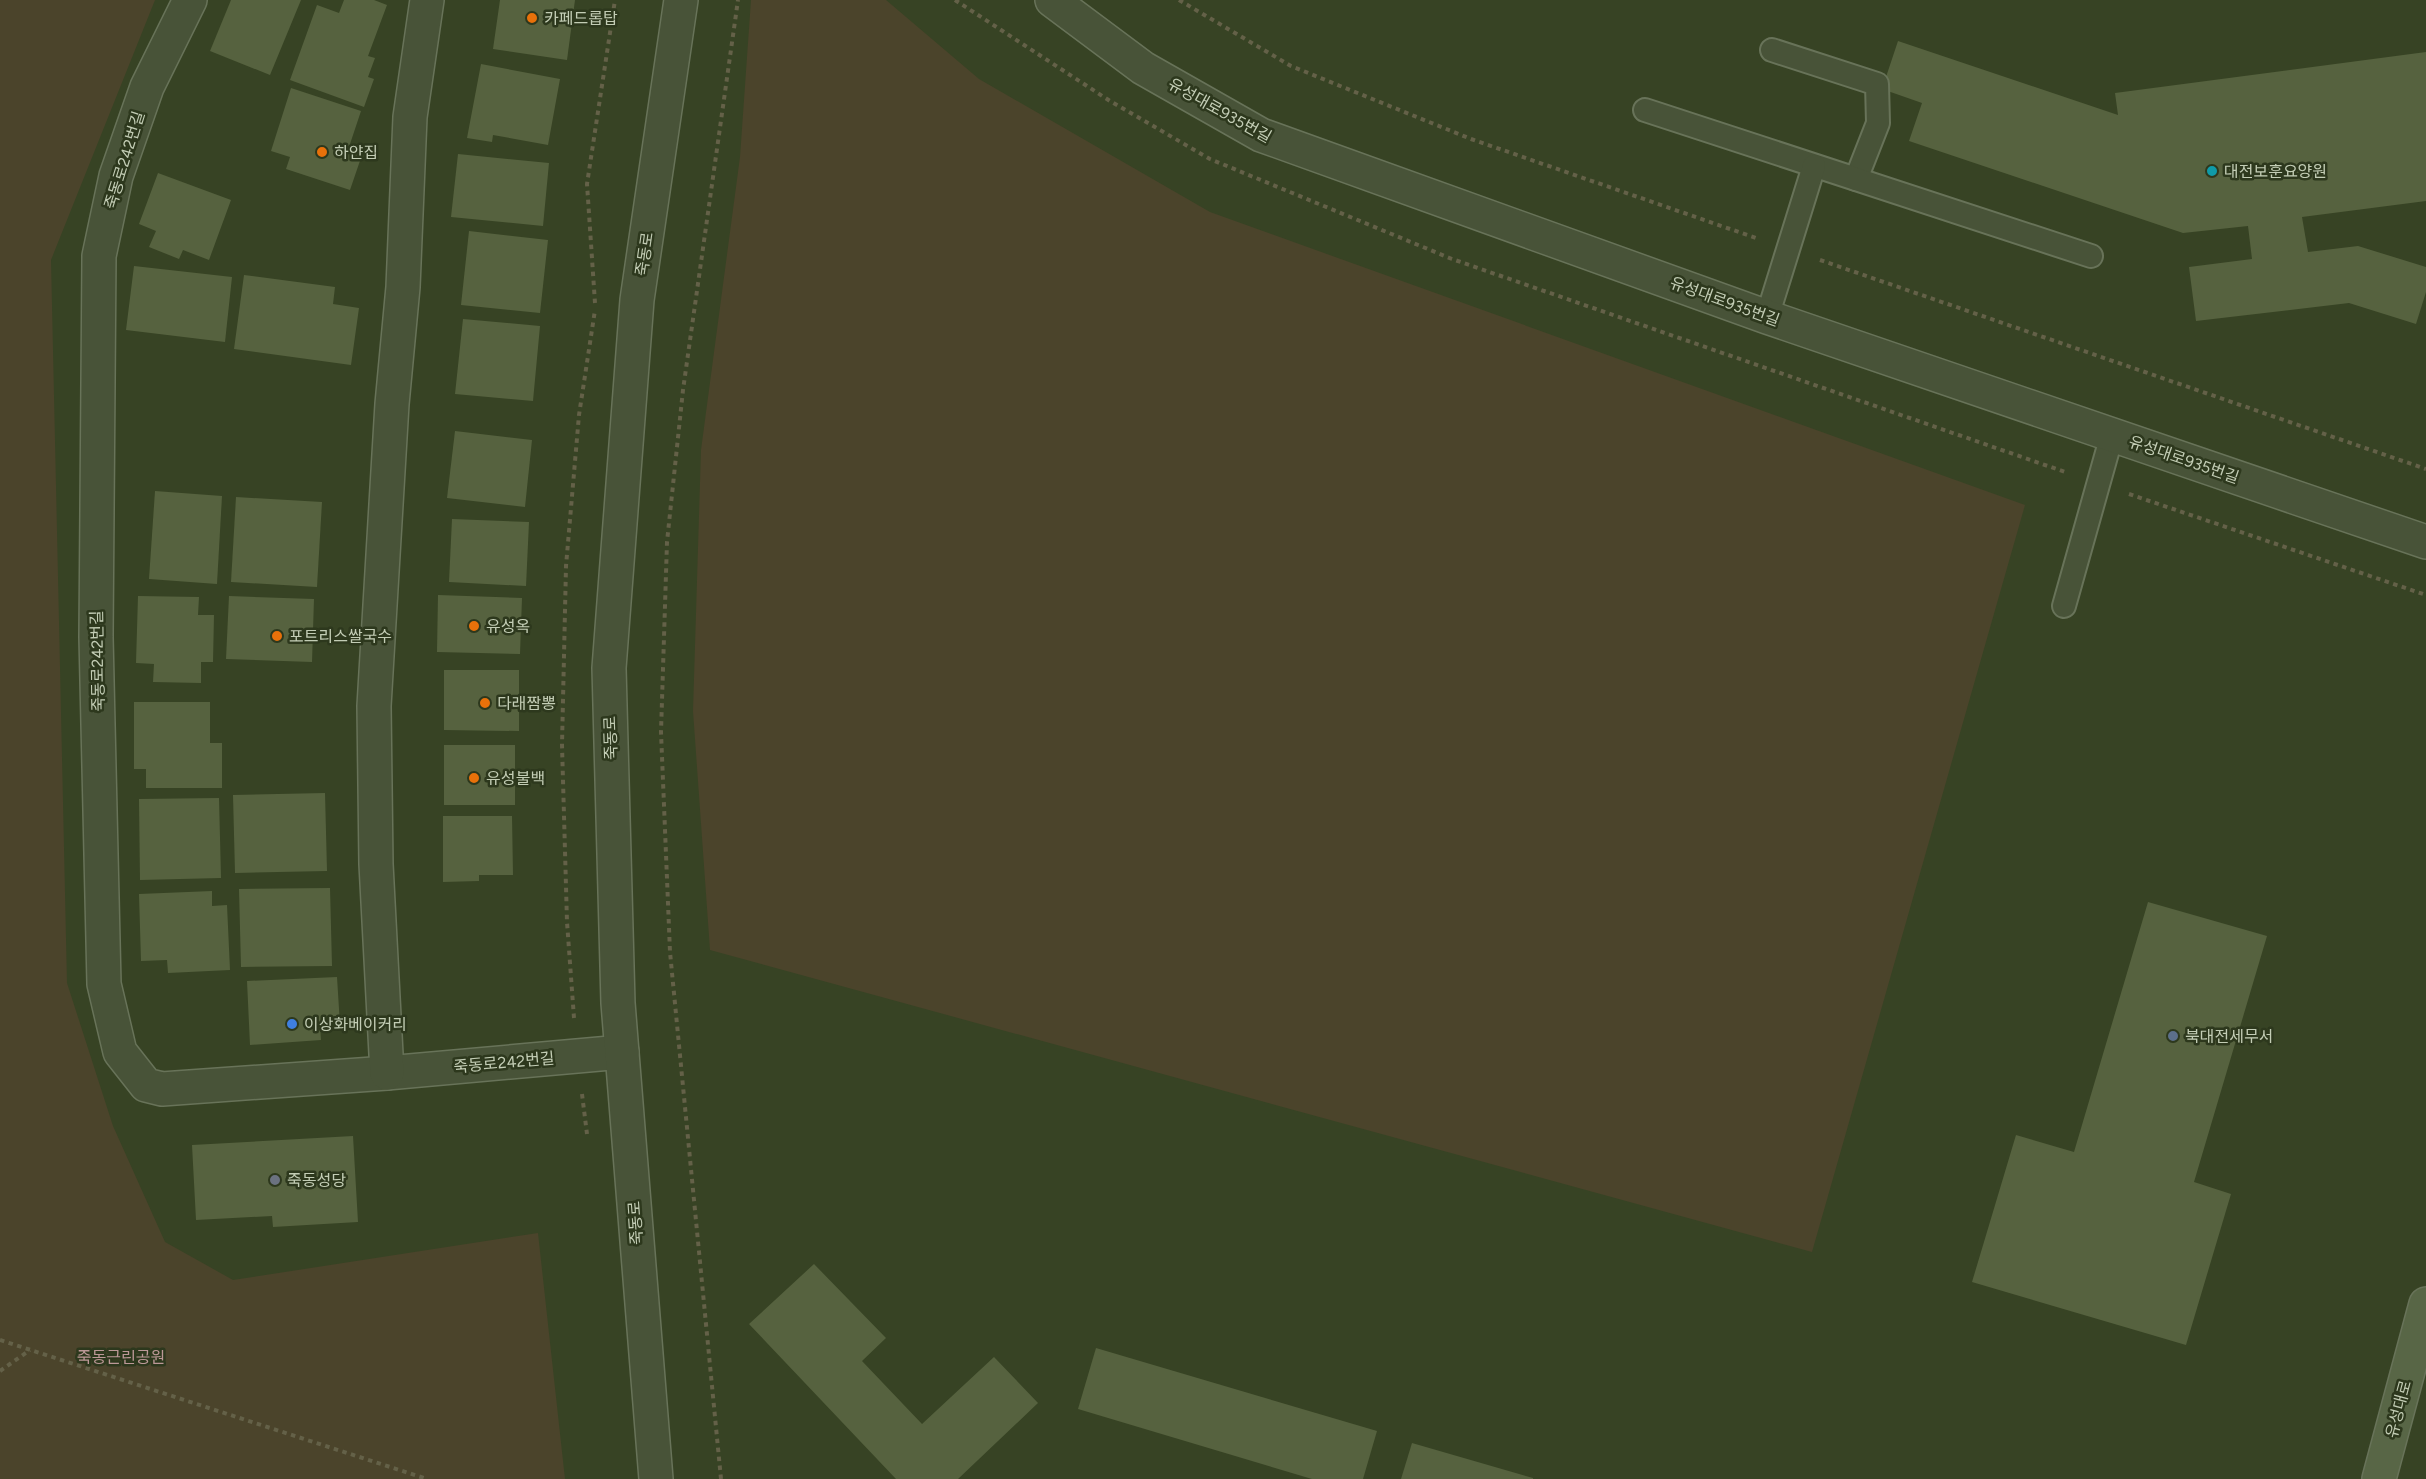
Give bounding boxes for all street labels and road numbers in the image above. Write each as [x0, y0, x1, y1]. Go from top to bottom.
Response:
street label: 유성대로935번길 [1165, 74, 1275, 147]
street label: 죽동로242번길 [101, 109, 148, 211]
street label: 죽동로 [632, 231, 657, 277]
street label: 유성대로935번길 [1667, 273, 1782, 330]
street label: 유성대로935번길 [2126, 432, 2241, 487]
street label: 죽동로242번길 [87, 610, 108, 712]
street label: 죽동로 [600, 715, 621, 760]
street label: 죽동로242번길 [453, 1049, 555, 1076]
street label: 죽동로 [624, 1200, 647, 1246]
street label: 유성대로 [2382, 1378, 2415, 1440]

